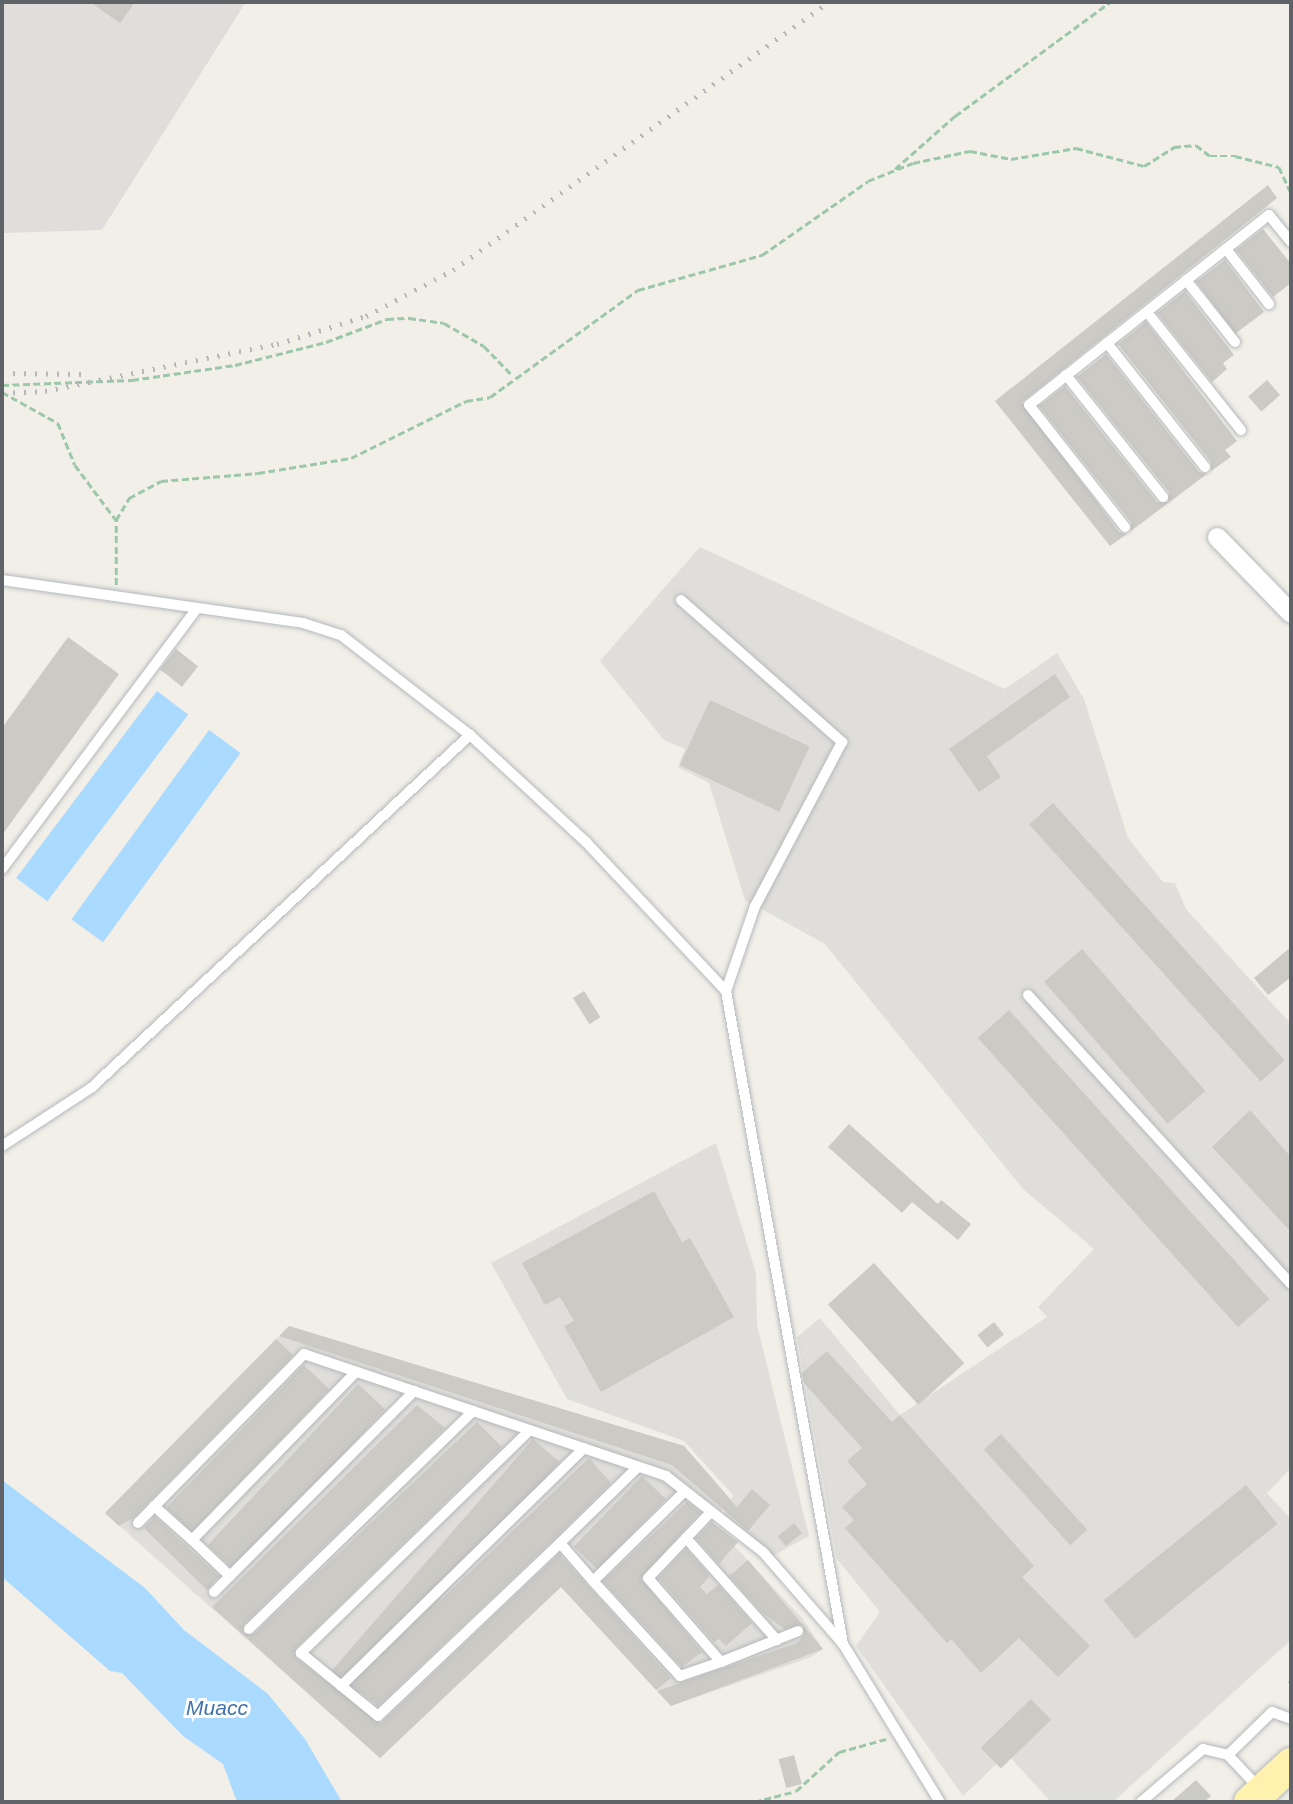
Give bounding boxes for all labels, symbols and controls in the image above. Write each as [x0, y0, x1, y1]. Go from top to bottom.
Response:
water label: Миасс [186, 1695, 248, 1721]

